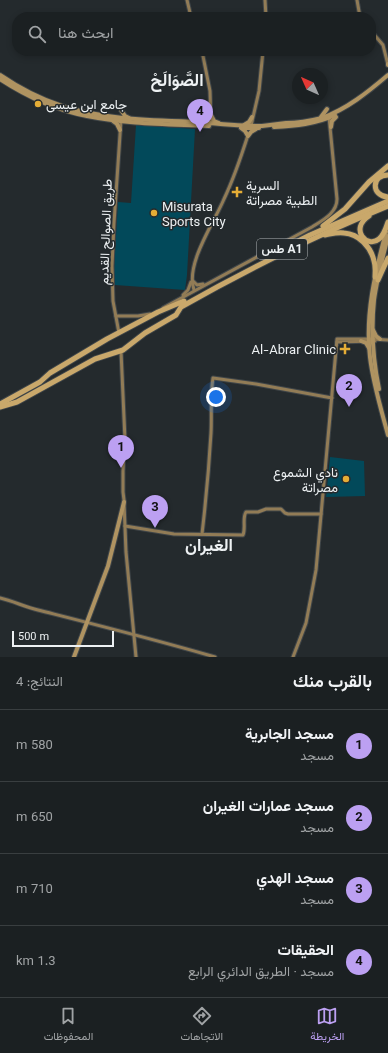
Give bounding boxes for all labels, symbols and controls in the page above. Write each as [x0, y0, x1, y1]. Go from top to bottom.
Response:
search box [12, 12, 376, 56]
icon: search [26, 23, 48, 45]
text: ابحث هنا [58, 23, 114, 46]
north arrow [292, 68, 328, 104]
district label: الصَّوَالَحْ [150, 69, 204, 95]
place label: جامع ابن عيسى [46, 96, 127, 116]
marker: جامع ابن عيسى [33, 99, 43, 109]
pin: 4 [187, 99, 213, 132]
place label: السرية الطبية مصراتة [246, 177, 317, 212]
street label: طريق الصوالح القديم [95, 179, 119, 286]
marker: السرية الطبية مصراتة [231, 186, 243, 198]
place label: Misurata Sports City [162, 198, 226, 233]
marker: Misurata Sports City [149, 208, 159, 218]
road number: طس A1 [257, 239, 307, 259]
place label: Al-Abrar Clinic [251, 341, 336, 361]
marker: Al-Abrar Clinic [339, 343, 351, 355]
pin: 2 [336, 374, 362, 407]
your location [206, 387, 226, 407]
pin: 1 [108, 435, 134, 468]
place label: نادي الشموع مصراتة [273, 464, 338, 499]
marker: نادي الشموع مصراتة [341, 474, 351, 484]
pin: 3 [142, 495, 168, 528]
district label: الغيران [185, 534, 233, 560]
scale bar [12, 629, 114, 648]
text: 500 m [18, 629, 49, 646]
text: بالقرب منك [293, 670, 372, 696]
text: النتائج: 4 [16, 673, 63, 693]
text: مسجد الجابرية [245, 724, 334, 747]
text: 580 m [16, 736, 53, 756]
text: 1 [355, 736, 363, 756]
text: مسجد [300, 747, 334, 767]
text: مسجد عمارات الغيران [203, 796, 334, 819]
text: 650 m [16, 808, 53, 828]
text: 2 [355, 808, 363, 828]
text: مسجد [300, 819, 334, 839]
text: مسجد الهدي [256, 868, 334, 891]
text: 710 m [16, 880, 53, 900]
text: 3 [355, 880, 363, 900]
text: مسجد [300, 891, 334, 911]
text: الحقيقات [277, 940, 334, 963]
text: 1.3 km [16, 952, 56, 972]
text: 4 [355, 952, 363, 972]
text: مسجد · الطريق الدائري الرابع [188, 963, 334, 983]
tab: المحفوظات [44, 1005, 93, 1046]
tab: الاتجاهات [180, 1005, 223, 1046]
tab: الخريطة [310, 1005, 344, 1046]

